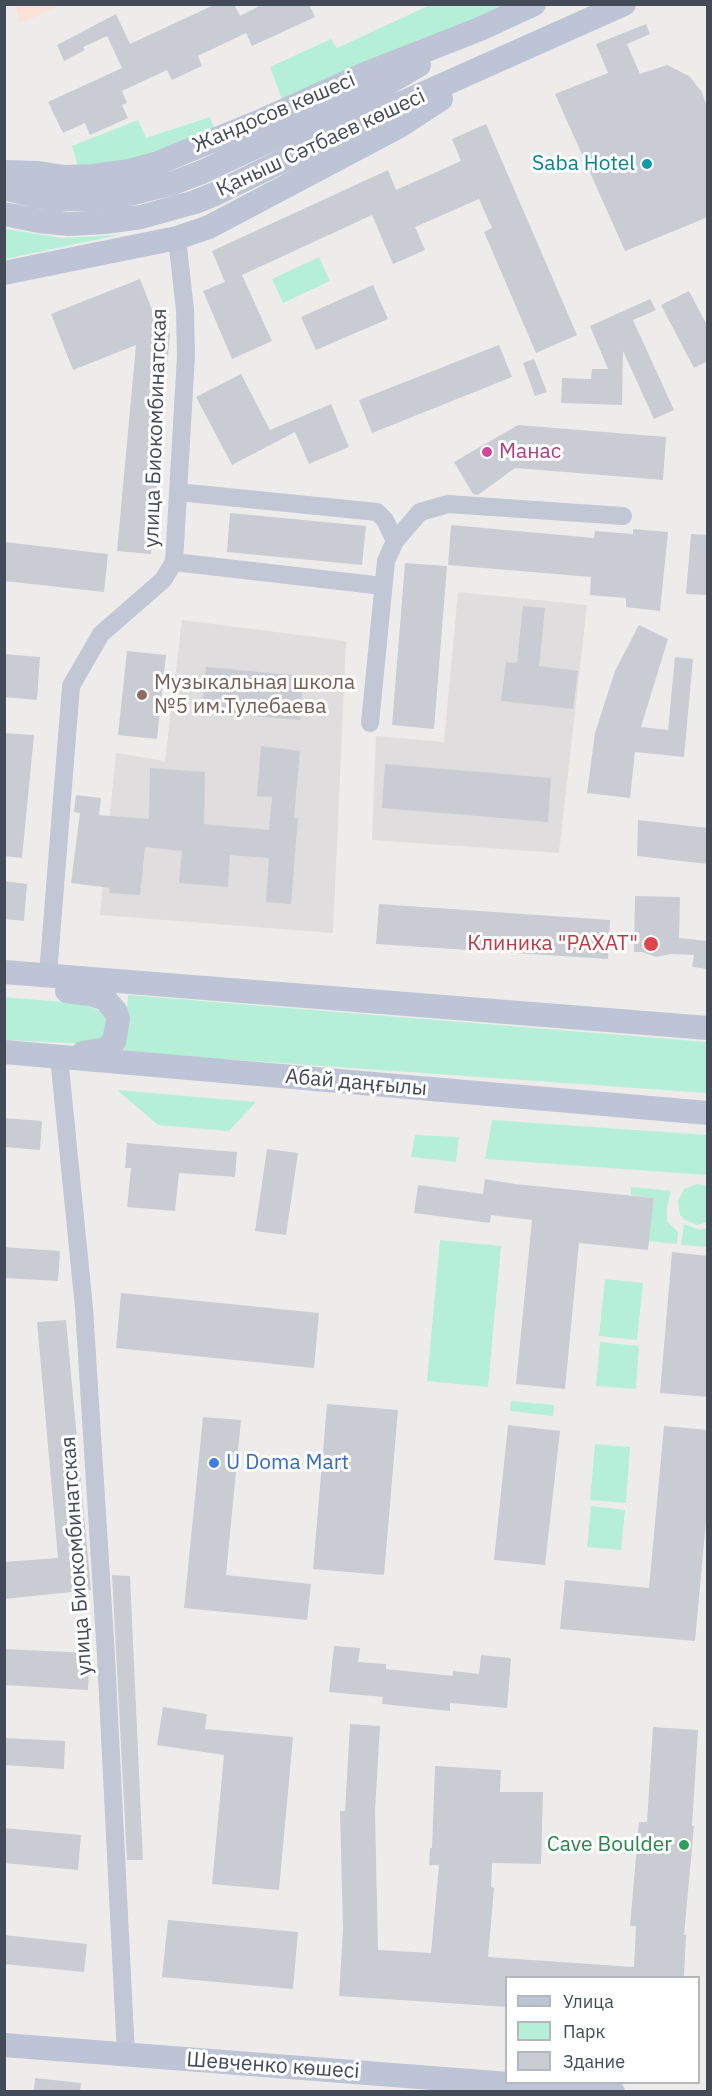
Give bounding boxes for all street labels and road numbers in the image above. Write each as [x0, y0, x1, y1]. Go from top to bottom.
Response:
street label: Жандосов көшесі [189, 67, 359, 159]
street label: Қаныш Сәтбаев көшесі [213, 84, 429, 202]
street label: улица Биокомбинатская [139, 308, 173, 548]
street label: Абай даңғылы [284, 1064, 428, 1102]
street label: улица Биокомбинатская [56, 1436, 98, 1676]
street label: Шевченко көшесі [186, 2047, 360, 2085]

